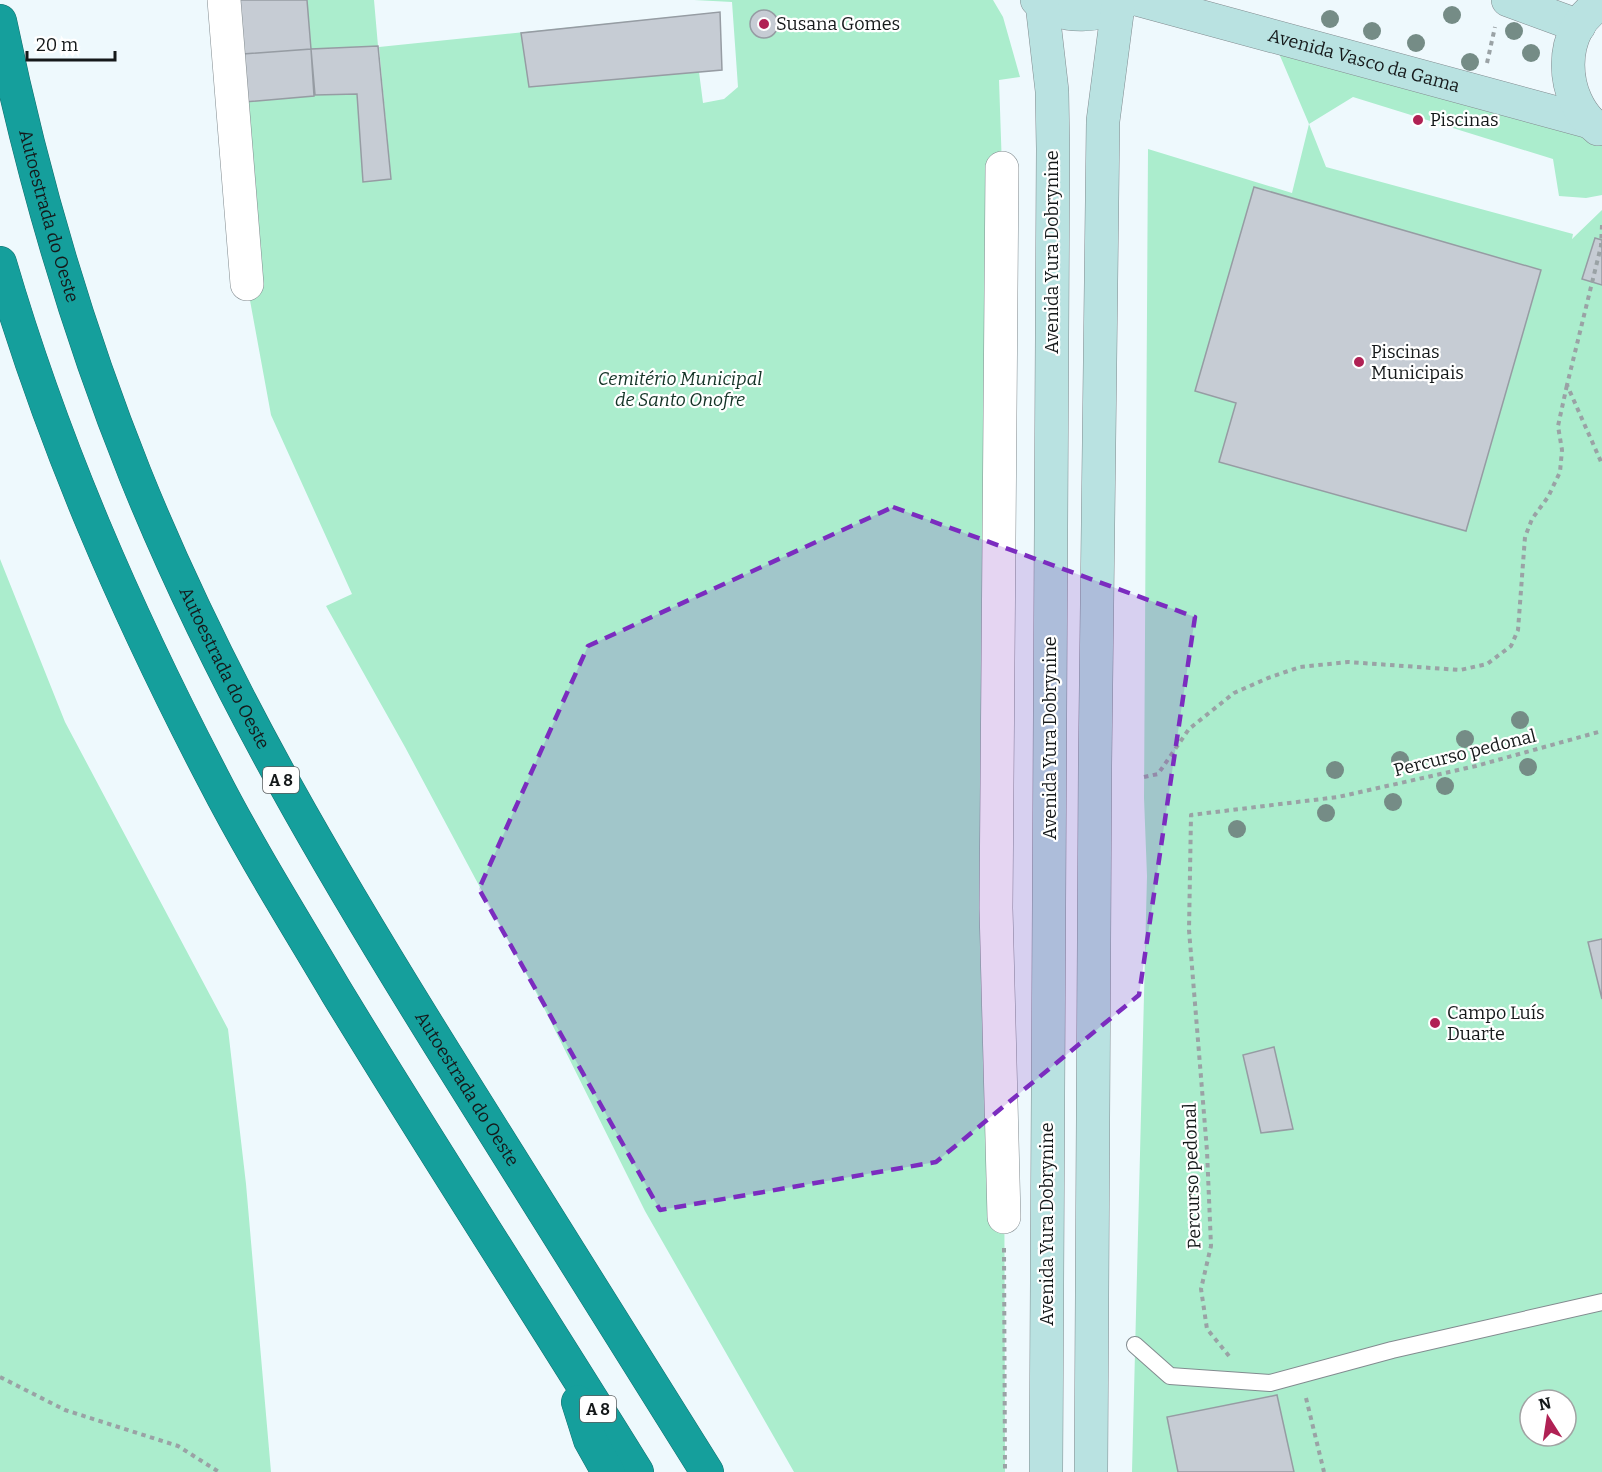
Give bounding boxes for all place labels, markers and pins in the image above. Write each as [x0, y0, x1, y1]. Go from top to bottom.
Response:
place label: Susana Gomes [776, 13, 900, 35]
marker: Susana Gomes [757, 17, 771, 31]
place label: Piscinas [1430, 109, 1499, 131]
marker: Piscinas [1411, 113, 1425, 127]
place label: Piscinas Municipais [1371, 341, 1464, 384]
marker: Piscinas Municipais [1352, 355, 1366, 369]
place label: Campo Luís Duarte [1447, 1002, 1545, 1045]
marker: Campo Luís Duarte [1428, 1016, 1442, 1030]

